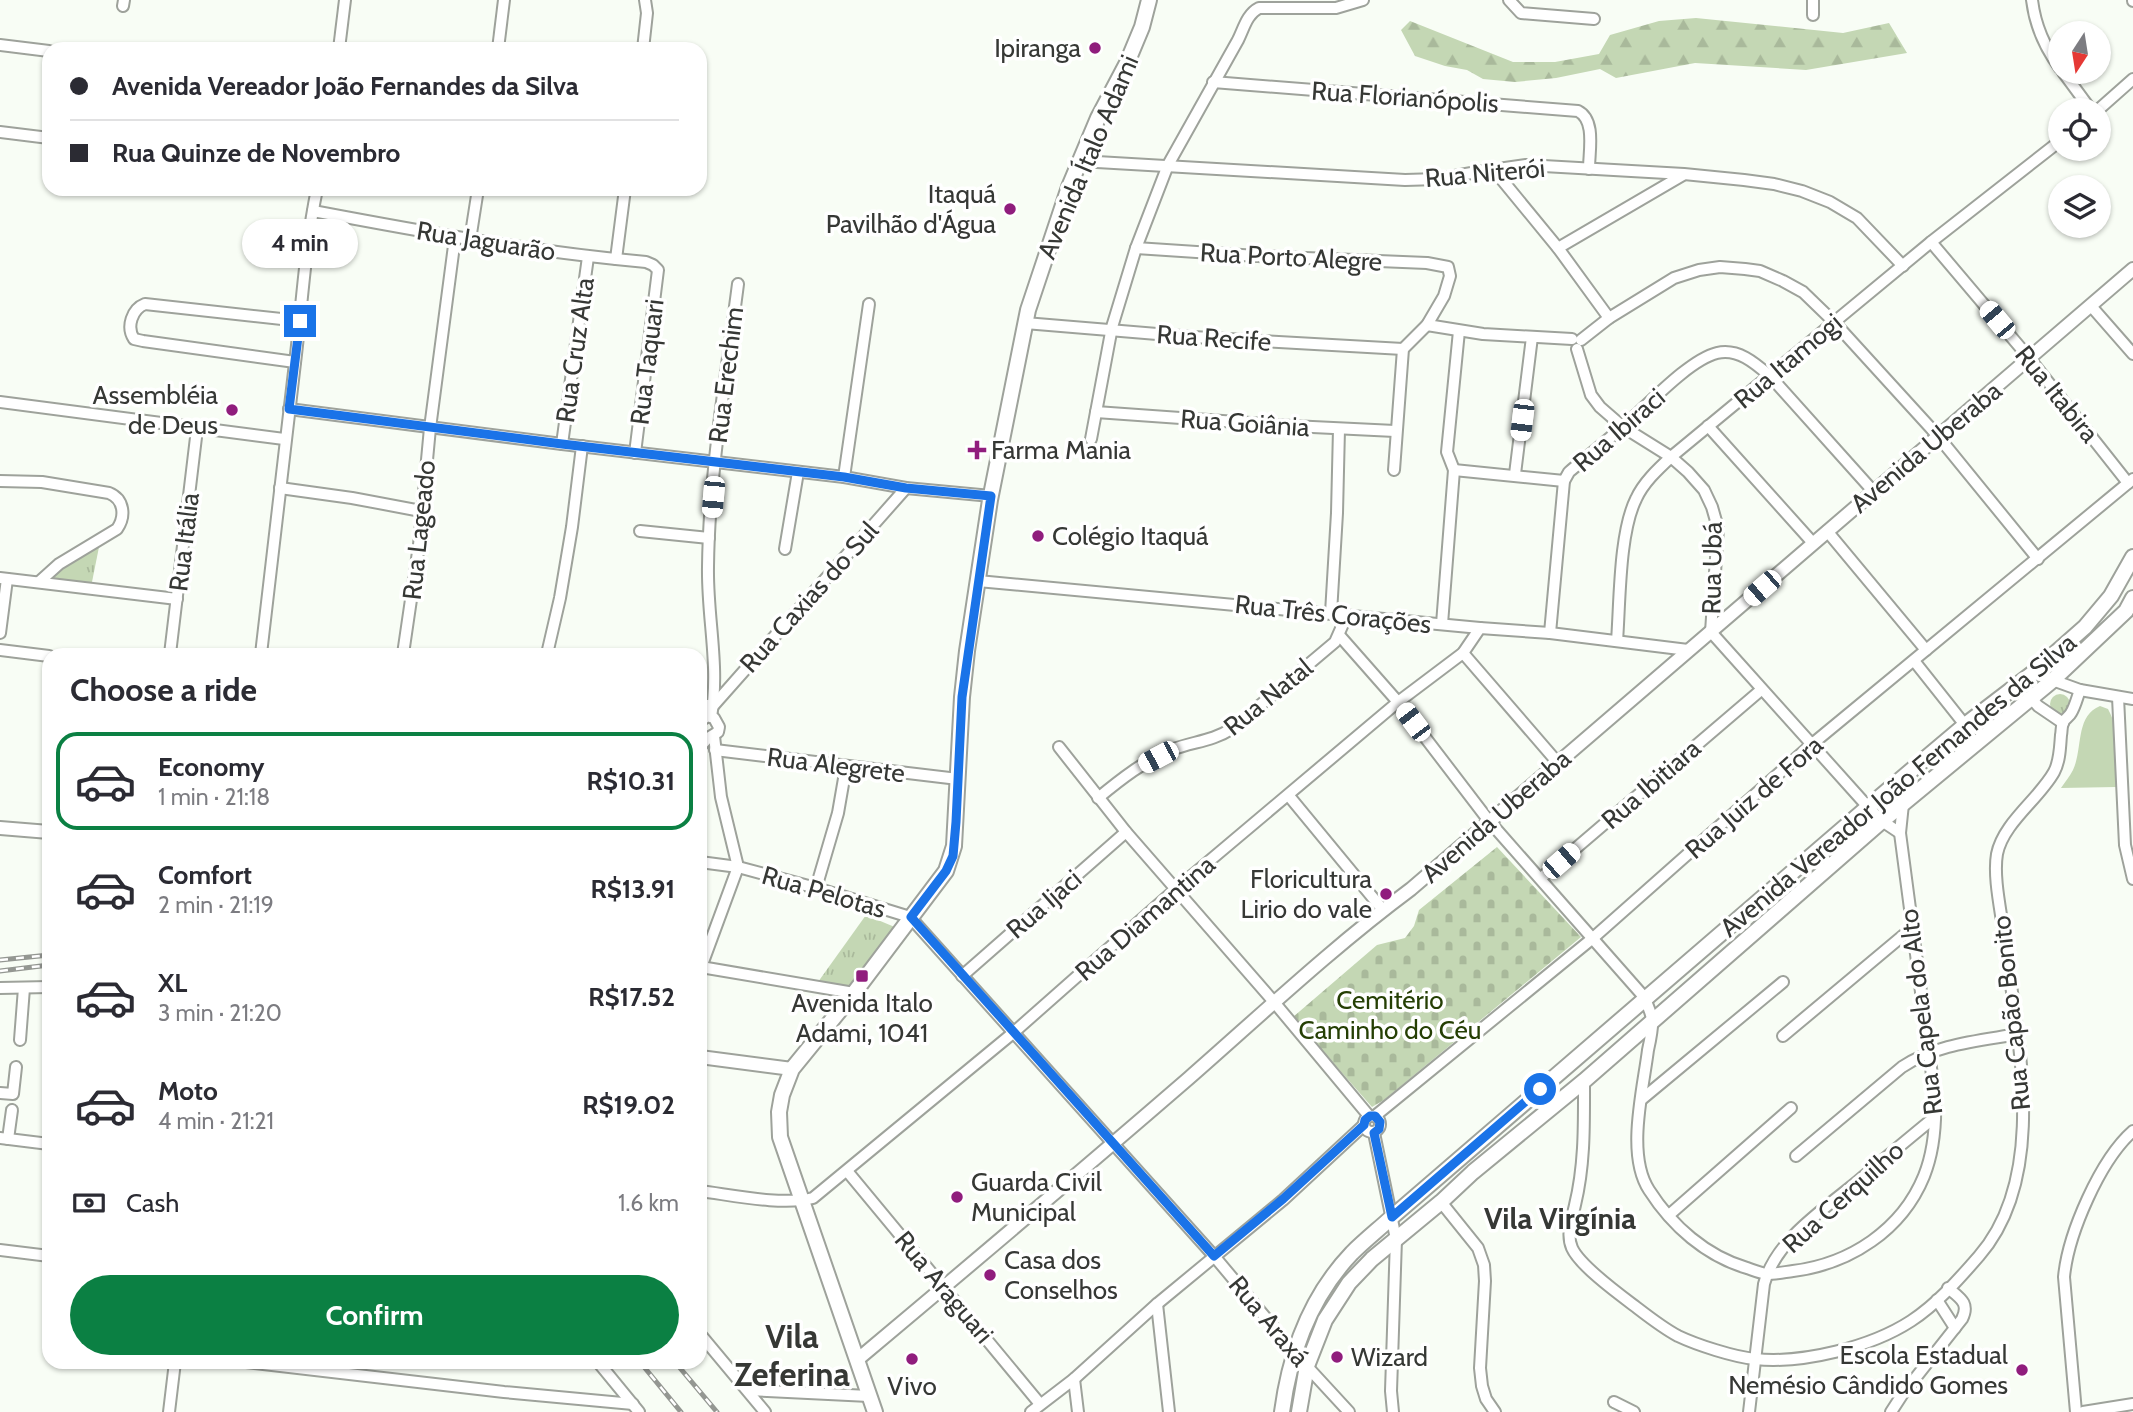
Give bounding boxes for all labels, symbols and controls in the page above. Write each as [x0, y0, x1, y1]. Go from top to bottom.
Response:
north arrow [2048, 21, 2110, 84]
map controls [2048, 21, 2111, 238]
place label: Ipiranga [994, 32, 1082, 64]
marker: Ipiranga [1087, 40, 1103, 56]
street label: Avenida Ítalo Adami [1031, 50, 1145, 264]
text: Avenida Vereador João Fernandes da Silva [112, 70, 579, 102]
street label: Rua Florianópolis [1310, 75, 1500, 120]
button: locate [2048, 98, 2111, 161]
text: Rua Quinze de Novembro [112, 137, 400, 169]
street label: Rua Niterói [1424, 152, 1546, 194]
button: layers [2048, 175, 2111, 238]
place label: Itaquá Pavilhão d'Água [826, 178, 997, 240]
marker: Itaquá Pavilhão d'Água [1002, 201, 1018, 217]
street label: Rua Jaguarão [414, 214, 558, 268]
callout: 4 min [242, 219, 358, 268]
text: 4 min [271, 229, 329, 257]
street label: Rua Porto Alegre [1199, 236, 1383, 278]
street label: Rua Cruz Alta [549, 275, 601, 425]
street label: Rua Taquari [623, 297, 671, 427]
car [1976, 297, 2019, 343]
route end [284, 305, 316, 337]
street label: Rua Erechim [702, 305, 750, 445]
street label: Rua Itamogi [1728, 307, 1848, 415]
street label: Rua Recife [1156, 318, 1272, 358]
street label: Rua Itabira [2008, 339, 2106, 449]
street label: Avenida Uberaba [1844, 374, 2008, 520]
place label: Assembléia de Deus [93, 379, 219, 441]
street label: Rua Ibiraci [1566, 381, 1672, 479]
car [1510, 398, 1535, 442]
marker: Assembléia de Deus [224, 402, 240, 418]
street label: Rua Goiânia [1179, 403, 1311, 444]
place label: Farma Mania [991, 434, 1131, 466]
marker: Farma Mania [969, 442, 985, 458]
street label: Rua Lageado [396, 459, 442, 601]
car [701, 475, 726, 519]
street label: Rua Itália [162, 490, 206, 593]
street label: Rua Caxias do Sul [733, 515, 885, 679]
place label: Colégio Itaquá [1052, 520, 1209, 552]
street label: Rua Ubá [1695, 521, 1729, 615]
marker: Colégio Itaquá [1030, 528, 1046, 544]
car [1740, 566, 1785, 610]
street label: Rua Três Corações [1233, 588, 1433, 640]
street label: Avenida Vereador João Fernandes da Silva [1713, 626, 2083, 944]
street label: Rua Natal [1217, 652, 1319, 742]
text: Choose a ride [70, 670, 257, 709]
car [1392, 699, 1435, 745]
street label: Rua Juiz de Fora [1679, 728, 1830, 865]
street label: Rua Ibitiara [1595, 732, 1708, 836]
car [1135, 738, 1182, 776]
street label: Rua Alegrete [765, 741, 907, 789]
street label: Avenida Uberaba [1415, 742, 1578, 890]
icon: car [74, 750, 137, 813]
text: Economy [158, 751, 264, 783]
text: R$10.31 [587, 765, 675, 797]
text: 1 min · 21:18 [158, 783, 270, 811]
car [1539, 839, 1584, 883]
street label: Rua Diamantina [1068, 848, 1222, 987]
icon: car [74, 858, 137, 921]
text: Comfort [158, 859, 252, 891]
street label: Rua Pelotas [758, 859, 890, 925]
street label: Rua Ijaci [1000, 863, 1088, 945]
place label: Floricultura Lirio do vale [1241, 863, 1373, 925]
text: R$13.91 [590, 873, 675, 905]
marker: Floricultura Lirio do vale [1378, 886, 1394, 902]
text: 2 min · 21:19 [158, 891, 274, 919]
street label: Rua Capela do Alto [1892, 907, 1950, 1117]
street label: Rua Capão Bonito [1985, 914, 2037, 1112]
icon: car [74, 966, 137, 1029]
text: XL [158, 967, 187, 999]
marker: Avenida Italo Adami, 1041 [854, 968, 870, 984]
text: R$17.52 [588, 981, 675, 1013]
park label: Cemitério Caminho do Céu [1299, 984, 1481, 1046]
place label: Avenida Italo Adami, 1041 [791, 987, 933, 1049]
text: 3 min · 21:20 [158, 999, 282, 1027]
route start [1524, 1073, 1556, 1105]
icon: car [74, 1074, 137, 1137]
text: Moto [158, 1075, 218, 1107]
text: R$19.02 [582, 1089, 675, 1121]
text: 4 min · 21:21 [158, 1107, 274, 1135]
street label: Rua Cerquilho [1776, 1134, 1910, 1260]
place label: Guarda Civil Municipal [971, 1166, 1102, 1228]
icon: cash [70, 1184, 108, 1222]
text: Cash [126, 1187, 179, 1219]
text: 1.6 km [618, 1189, 679, 1217]
marker: Guarda Civil Municipal [949, 1189, 965, 1205]
district label: Vila Virgínia [1484, 1200, 1636, 1237]
street label: Rua Araguari [888, 1224, 1000, 1350]
place label: Casa dos Conselhos [1004, 1244, 1118, 1306]
marker: Casa dos Conselhos [982, 1267, 998, 1283]
street label: Rua Araxá [1222, 1269, 1316, 1373]
button: Confirm [70, 1275, 679, 1355]
district label: Vila Zeferina [734, 1316, 850, 1394]
place label: Escola Estadual Nemésio Cândido Gomes [1728, 1339, 2008, 1401]
place label: Wizard [1351, 1341, 1428, 1373]
marker: Wizard [1329, 1349, 1345, 1365]
marker: Vivo [904, 1351, 920, 1367]
marker: Escola Estadual Nemésio Cândido Gomes [2014, 1362, 2030, 1378]
place label: Vivo [887, 1370, 937, 1402]

